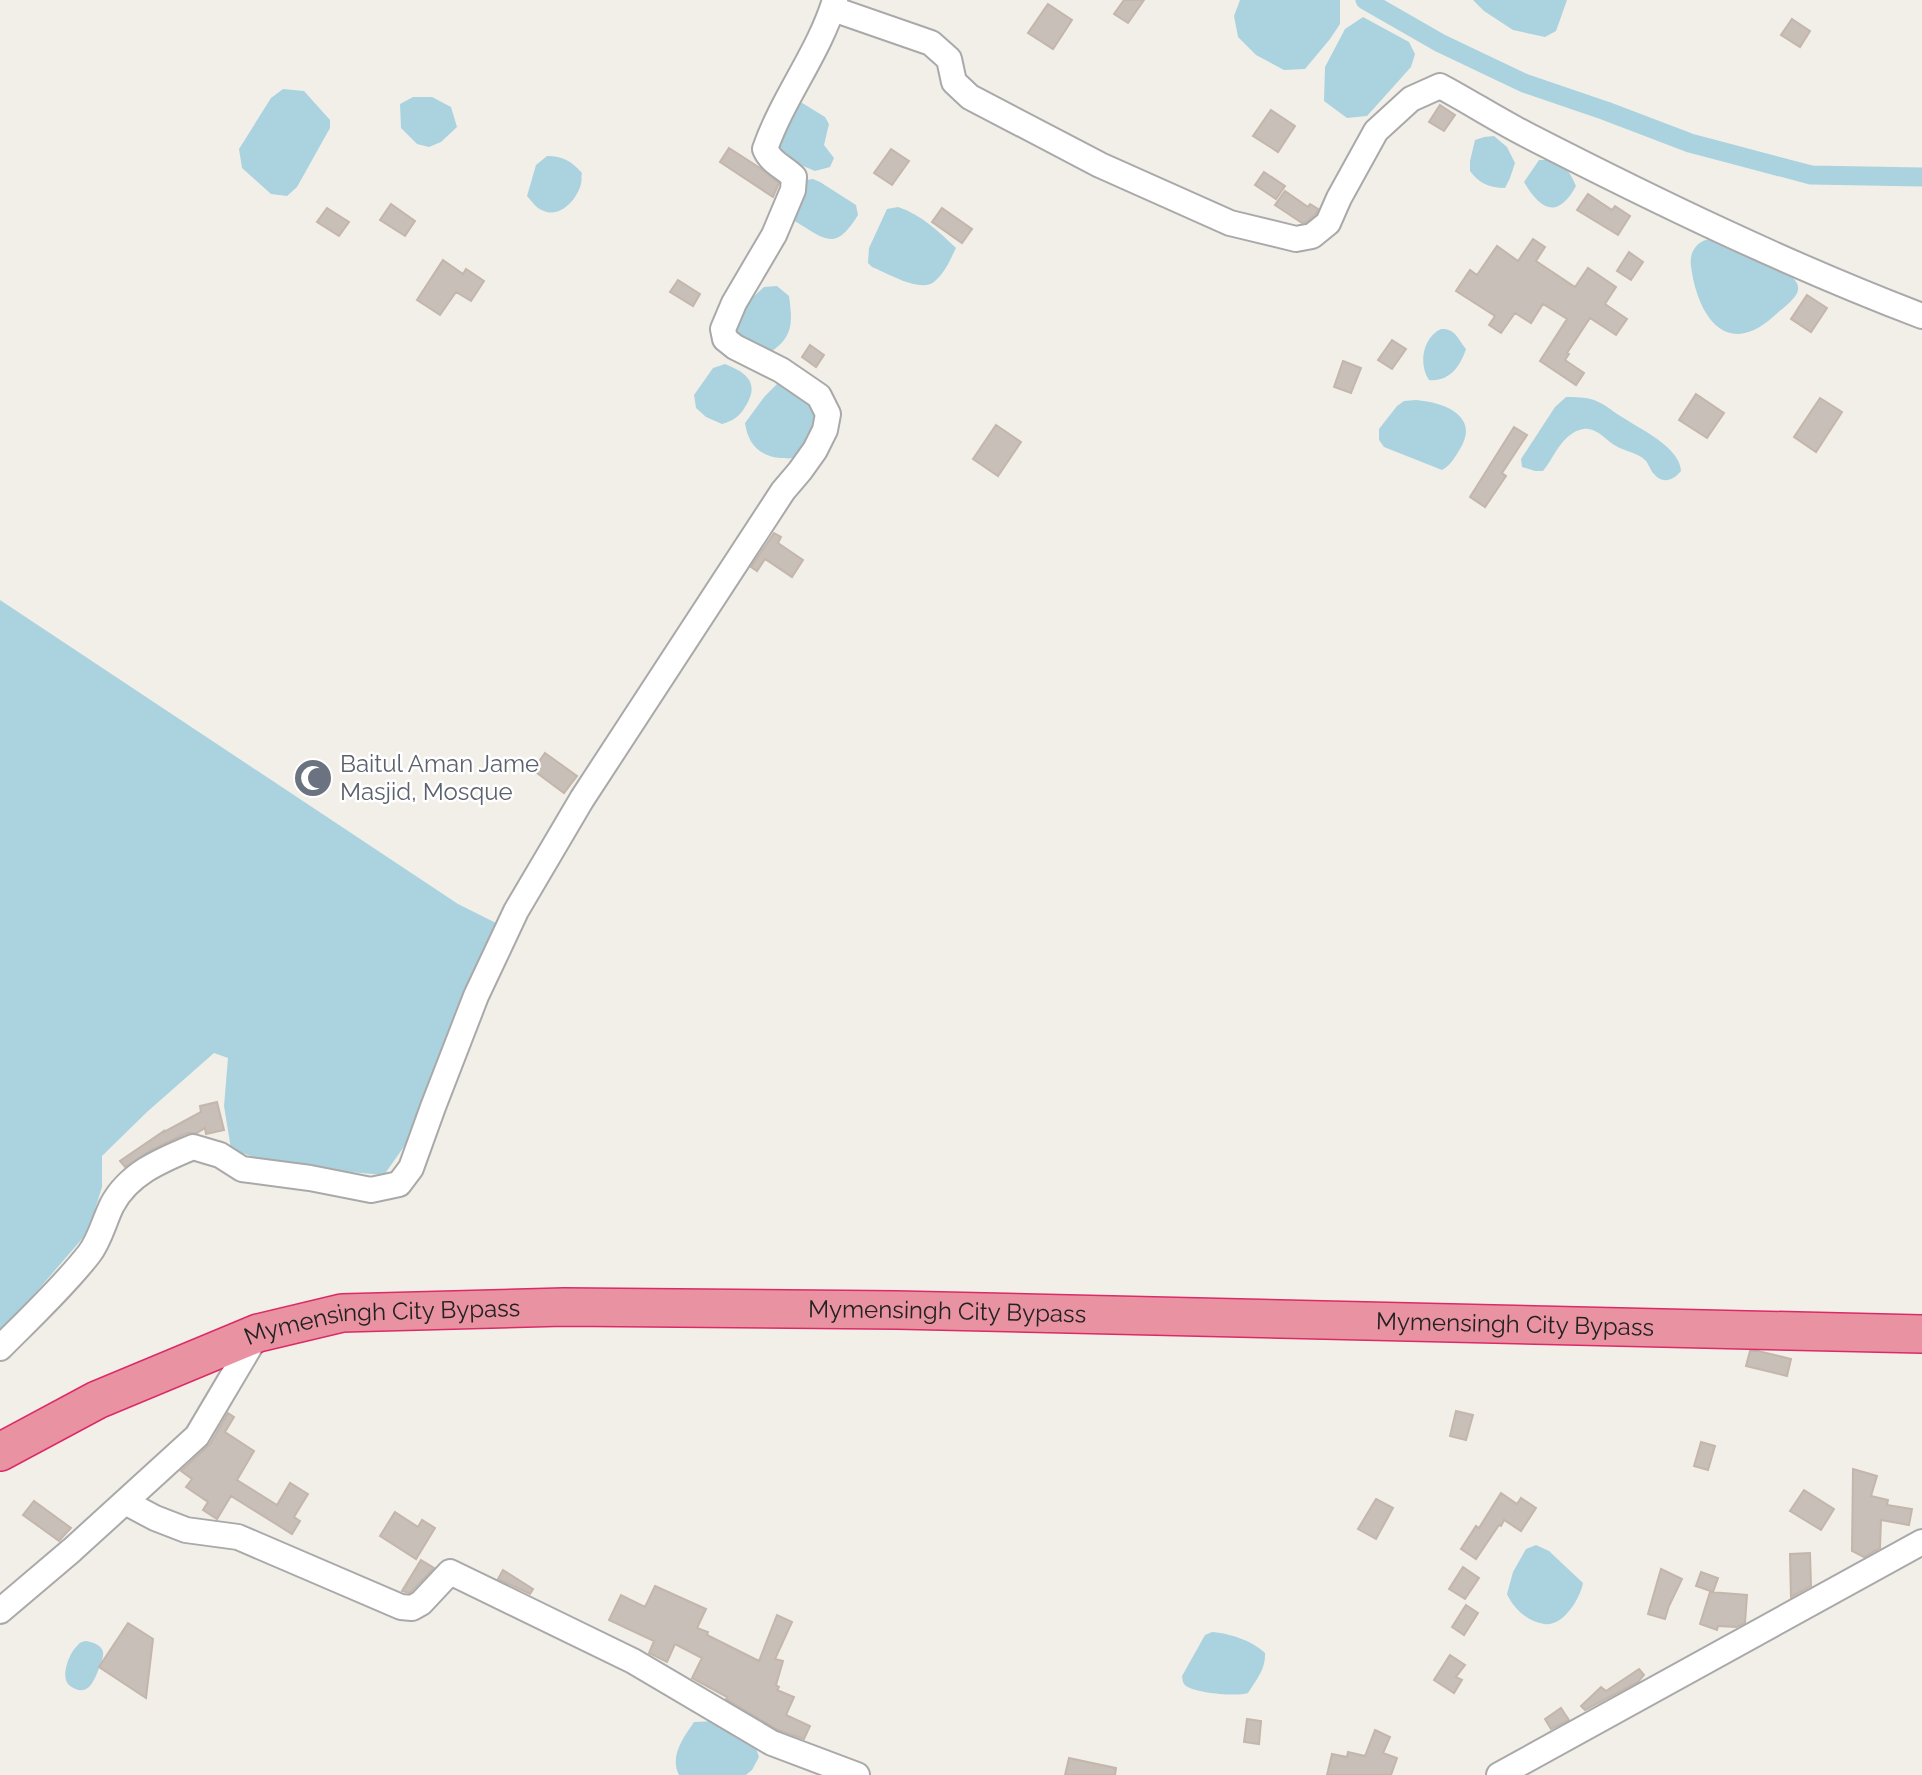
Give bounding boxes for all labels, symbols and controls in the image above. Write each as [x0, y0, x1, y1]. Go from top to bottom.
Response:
place label: Baitul Aman Jame Masjid, Mosque [340, 749, 539, 806]
mosque icon: Baitul Aman Jame Masjid, Mosque [292, 757, 334, 799]
street label: Mymensingh City Bypass [240, 1293, 521, 1351]
street label: Mymensingh City Bypass [808, 1294, 1087, 1328]
street label: Mymensingh City Bypass [1376, 1306, 1654, 1342]

